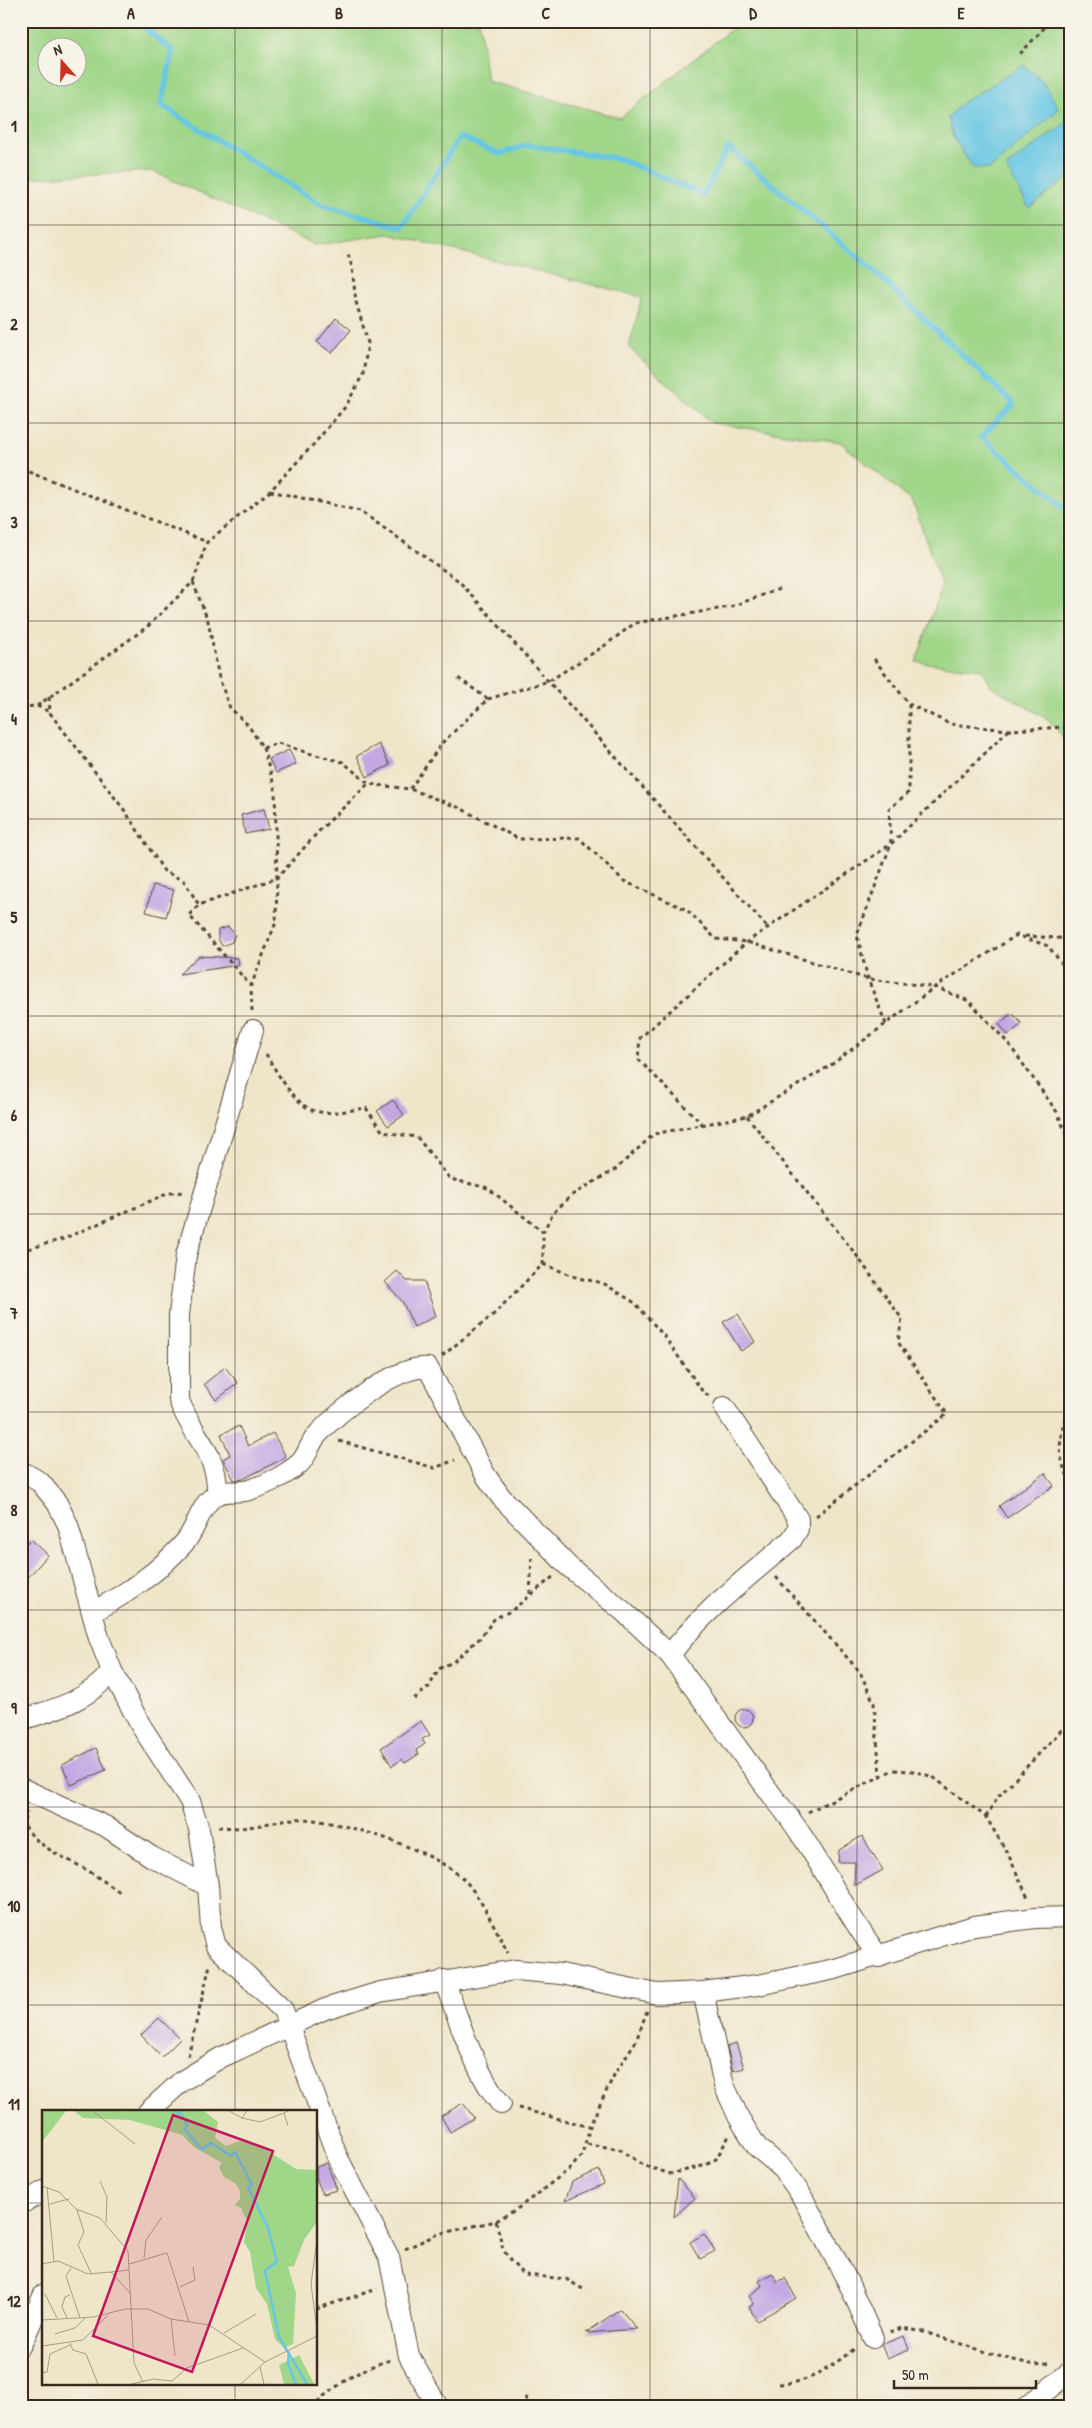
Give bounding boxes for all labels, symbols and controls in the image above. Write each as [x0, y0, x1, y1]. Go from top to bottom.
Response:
text: A [127, 2, 135, 24]
text: B [335, 2, 343, 24]
text: C [542, 2, 551, 24]
text: D [749, 2, 757, 24]
text: E [957, 2, 965, 24]
north arrow [38, 38, 88, 88]
text: N [51, 39, 65, 60]
text: 1 [11, 115, 17, 137]
text: 2 [10, 313, 18, 335]
text: 3 [10, 511, 18, 533]
text: 4 [11, 708, 17, 730]
text: 5 [11, 906, 18, 928]
text: 6 [11, 1104, 18, 1126]
text: 7 [9, 1302, 18, 1324]
text: 8 [11, 1499, 18, 1521]
text: 9 [11, 1697, 17, 1719]
text: 10 [8, 1895, 20, 1917]
text: 11 [8, 2093, 20, 2115]
inset map [42, 2110, 318, 2386]
text: 12 [7, 2290, 21, 2312]
scale bar [894, 2358, 1037, 2390]
text: 50 m [902, 2364, 929, 2385]

